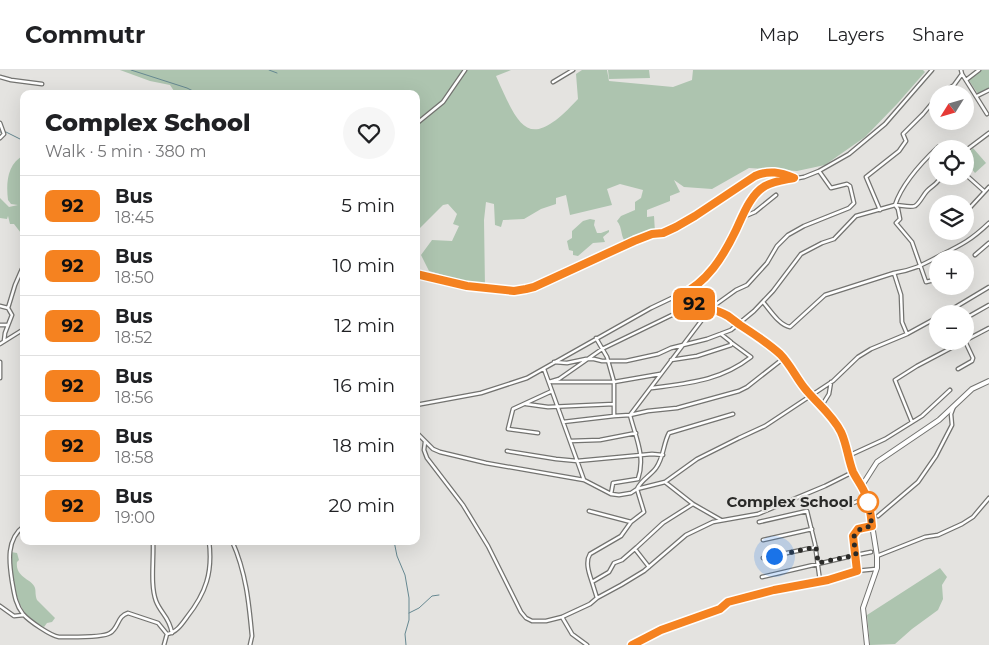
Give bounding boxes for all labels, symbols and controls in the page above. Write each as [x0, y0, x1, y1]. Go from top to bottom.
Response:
text: Commutr [25, 20, 145, 49]
text: Map [759, 24, 799, 46]
text: Layers [827, 24, 884, 46]
text: Share [912, 24, 964, 46]
north arrow [929, 85, 974, 130]
map controls [929, 85, 974, 350]
button: heart [343, 107, 395, 159]
text: Complex School [45, 108, 251, 137]
button: locate [929, 140, 974, 185]
text: Walk · 5 min · 380 m [45, 142, 206, 161]
text: Bus [115, 185, 153, 208]
text: 5 min [341, 194, 395, 217]
text: 92 [61, 195, 84, 217]
button: layers [929, 195, 974, 240]
text: 18:45 [115, 208, 154, 227]
text: Bus [115, 245, 153, 268]
button: + [929, 250, 974, 295]
text: 10 min [332, 254, 395, 277]
text: 92 [61, 255, 84, 277]
text: 18:50 [115, 268, 154, 287]
line badge: 92 [672, 288, 716, 320]
text: 92 [683, 293, 705, 315]
text: Bus [115, 305, 153, 328]
button: − [929, 305, 974, 350]
text: 12 min [334, 314, 395, 337]
text: 92 [61, 315, 84, 337]
text: 18:52 [115, 328, 152, 347]
text: Bus [115, 365, 153, 388]
text: 16 min [333, 374, 395, 397]
text: 92 [61, 375, 84, 397]
text: 18:56 [115, 388, 153, 407]
text: Bus [115, 425, 153, 448]
text: 18 min [333, 434, 395, 457]
text: 92 [61, 435, 84, 457]
text: 18:58 [115, 448, 154, 467]
text: Bus [115, 485, 153, 508]
marker: Complex School [857, 491, 879, 513]
place label: Complex School [727, 492, 853, 511]
text: 20 min [329, 494, 395, 517]
text: 92 [61, 495, 84, 517]
text: 19:00 [115, 508, 155, 527]
your location [762, 544, 787, 569]

